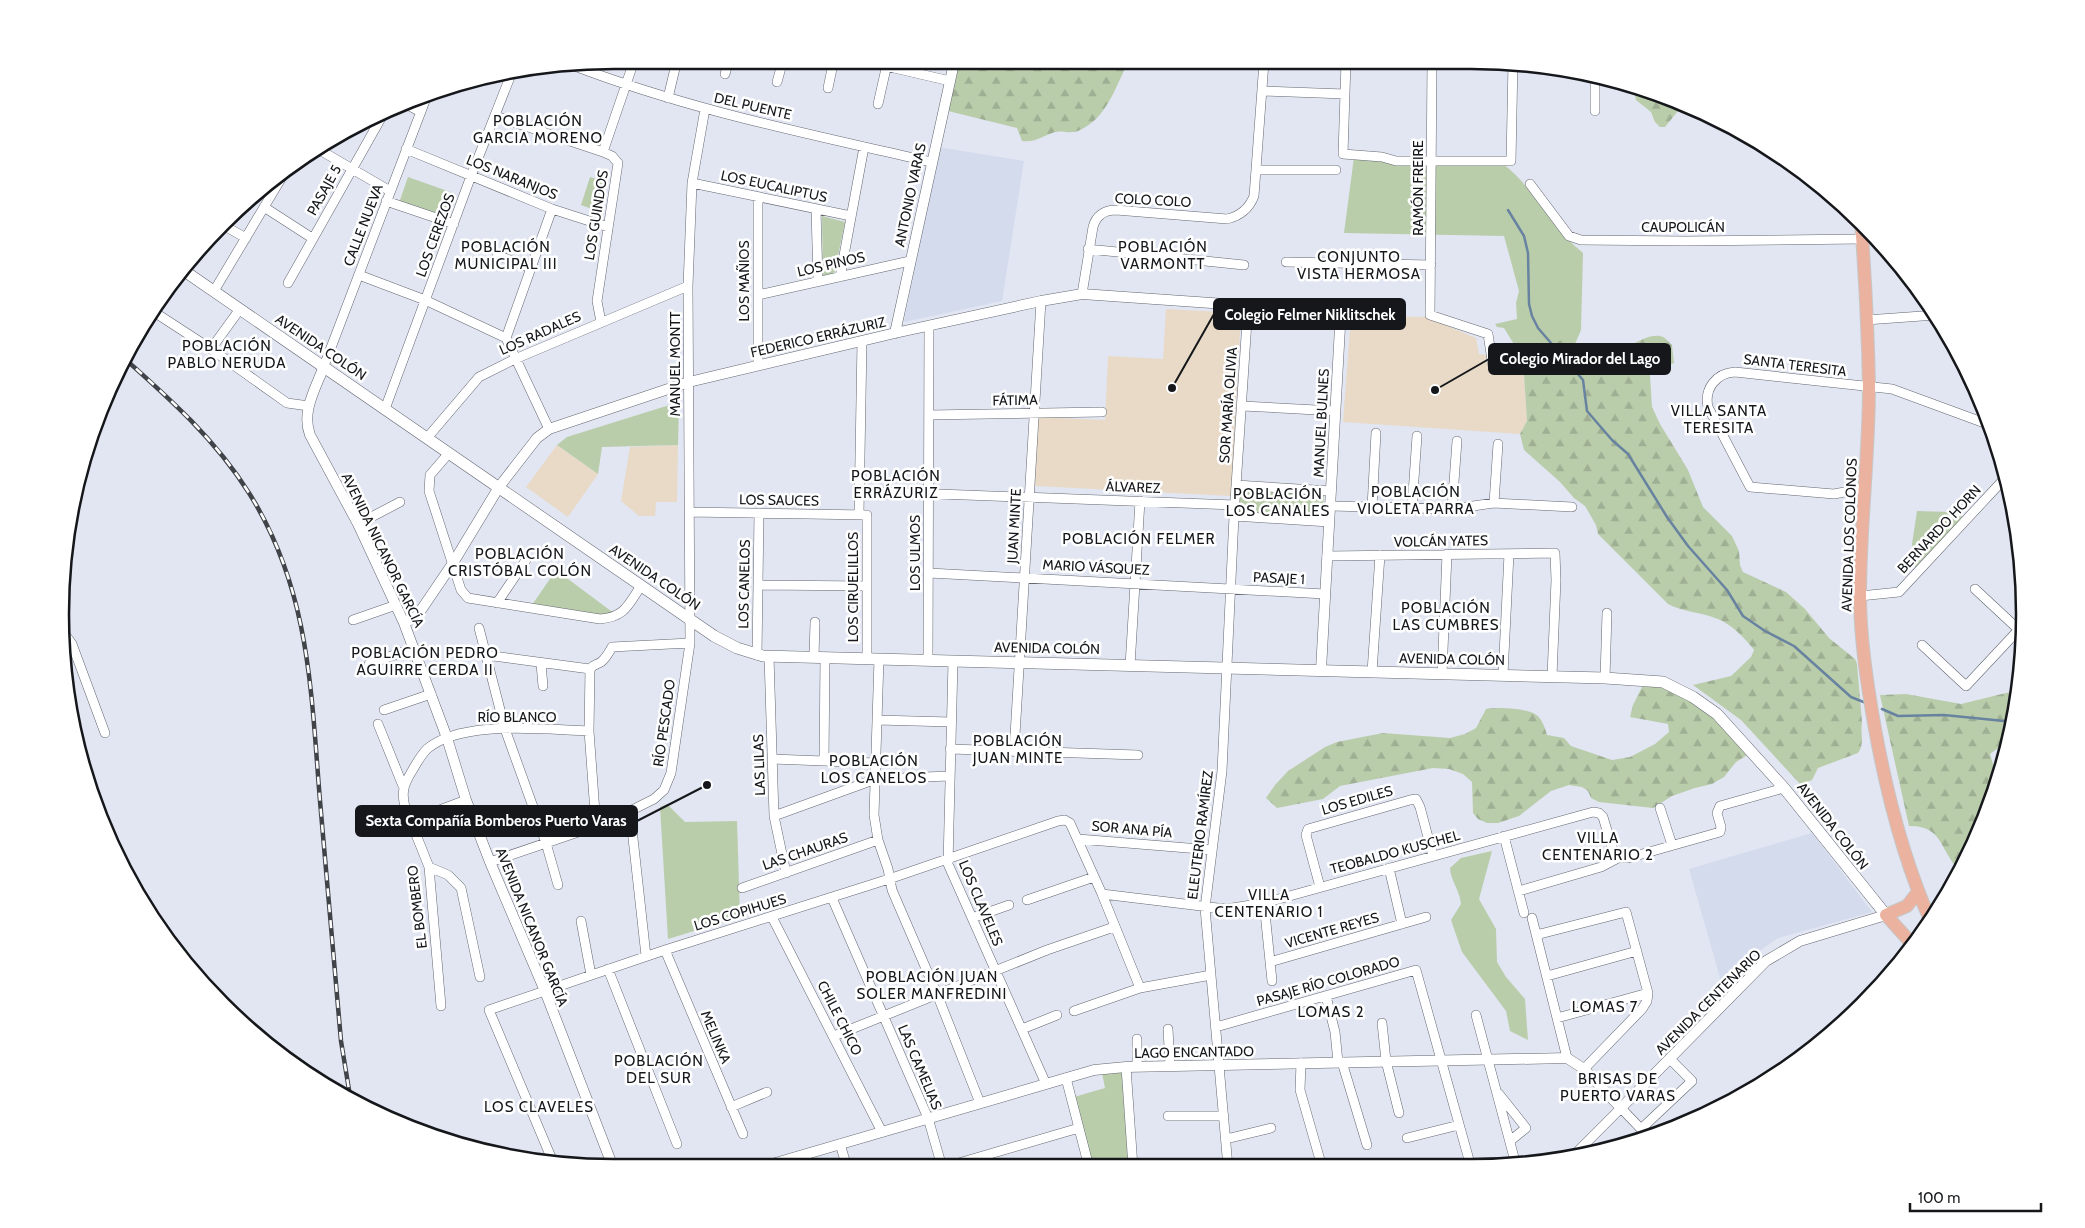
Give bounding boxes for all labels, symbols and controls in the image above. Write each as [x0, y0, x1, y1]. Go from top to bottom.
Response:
street label: DEL PUENTE [712, 88, 794, 124]
district label: POBLACIÓN GARCIA MORENO [473, 111, 603, 147]
street label: RAMÓN FREIRE [1409, 140, 1427, 236]
street label: ANTONIO VARAS [890, 142, 930, 248]
street label: LOS NARANJOS [464, 151, 560, 203]
street label: PASAJE 5 [303, 162, 345, 218]
street label: LOS EUCALIPTUS [719, 166, 829, 206]
street label: LOS GUINDOS [580, 169, 612, 261]
street label: CALLE NUEVA [339, 181, 387, 269]
street label: COLO COLO [1114, 189, 1192, 211]
street label: LOS CEREZOS [412, 191, 458, 279]
street label: CAUPOLICÁN [1641, 218, 1725, 236]
district label: POBLACIÓN MUNICIPAL III [455, 237, 557, 273]
district label: POBLACIÓN VARMONTT [1118, 237, 1208, 273]
street label: LOS MAÑIOS [735, 240, 753, 322]
street label: LOS PINOS [795, 247, 867, 281]
district label: CONJUNTO VISTA HERMOSA [1297, 248, 1421, 283]
callout: Colegio Felmer Niklitschek [1214, 299, 1405, 329]
text: Colegio Felmer Niklitschek [1224, 306, 1396, 324]
street label: LOS RADALES [496, 307, 584, 359]
street label: AVENIDA COLÓN [272, 310, 370, 384]
street label: MANUEL MONTT [666, 311, 684, 416]
street label: FEDERICO ERRÁZURIZ [749, 313, 888, 361]
district label: POBLACIÓN PABLO NERUDA [168, 336, 287, 372]
callout: Colegio Mirador del Lago [1489, 344, 1670, 374]
street label: SOR MARÍA OLIVIA [1215, 346, 1241, 464]
text: Colegio Mirador del Lago [1500, 350, 1661, 368]
street label: SANTA TERESITA [1742, 350, 1848, 380]
street label: MANUEL BULNES [1309, 368, 1333, 478]
street label: FÁTIMA [992, 391, 1038, 409]
district label: VILLA SANTA TERESITA [1671, 402, 1767, 437]
street label: AVENIDA LOS COLONOS [1837, 458, 1861, 612]
district label: POBLACIÓN ERRÁZURIZ [851, 466, 941, 502]
street label: AVENIDA NICANOR GARCÍA [338, 470, 428, 631]
street label: ÁLVAREZ [1105, 477, 1161, 497]
street label: BERNARDO HORN [1893, 481, 1985, 577]
district label: POBLACIÓN VIOLETA PARRA [1357, 482, 1475, 518]
district label: POBLACIÓN LOS CANALES [1226, 484, 1330, 520]
street label: JUAN MINTE [1003, 488, 1025, 565]
street label: LOS SAUCES [739, 490, 819, 510]
street label: LOS ULMOS [906, 515, 924, 591]
district label: POBLACIÓN FELMER [1062, 529, 1216, 548]
street label: VOLCÁN YATES [1394, 531, 1488, 551]
street label: LOS CIRUELILLOS [844, 532, 862, 642]
street label: LOS CANELOS [734, 539, 754, 629]
street label: AVENIDA COLÓN [606, 540, 704, 614]
district label: POBLACIÓN CRISTÓBAL COLÓN [448, 544, 592, 580]
street label: MARIO VÁSQUEZ [1042, 555, 1150, 579]
street label: PASAJE 1 [1253, 568, 1305, 588]
district label: POBLACIÓN LAS CUMBRES [1392, 598, 1500, 634]
street label: AVENIDA COLÓN [994, 638, 1100, 658]
district label: POBLACIÓN PEDRO AGUIRRE CERDA II [351, 643, 499, 679]
street label: AVENIDA COLÓN [1399, 649, 1505, 669]
street label: RÍO PESCADO [649, 678, 679, 768]
street label: RÍO BLANCO [477, 708, 557, 726]
district label: POBLACIÓN JUAN MINTE [972, 731, 1063, 767]
street label: LAS LILAS [749, 734, 769, 796]
district label: POBLACIÓN LOS CANELOS [821, 751, 927, 787]
street label: ELEUTERIO RAMÍREZ [1183, 769, 1217, 900]
street label: AVENIDA COLÓN [1793, 779, 1873, 873]
street label: LOS EDILES [1319, 781, 1395, 819]
callout: Sexta Compañía Bomberos Puerto Varas [356, 806, 637, 836]
text: Sexta Compañía Bomberos Puerto Varas [365, 812, 627, 830]
street label: SOR ANA PÍA [1091, 817, 1174, 842]
street label: TEOBALDO KUSCHEL [1328, 826, 1462, 878]
street label: LAS CHAURAS [760, 828, 850, 874]
district label: VILLA CENTENARIO 2 [1542, 829, 1654, 864]
street label: AVENIDA NICANOR GARCÍA [492, 845, 572, 1009]
street label: LOS CLAVELES [955, 857, 1007, 949]
street label: EL BOMBERO [403, 864, 431, 950]
district label: VILLA CENTENARIO 1 [1215, 886, 1323, 921]
street label: LOS COPIHUES [692, 889, 788, 935]
street label: VICENTE REYES [1283, 908, 1381, 952]
street label: AVENIDA CENTENARIO [1651, 945, 1765, 1059]
street label: PASAJE RÍO COLORADO [1254, 952, 1402, 1010]
district label: POBLACIÓN JUAN SOLER MANFREDINI [857, 967, 1007, 1003]
street label: CHILE CHICO [814, 978, 867, 1058]
district label: LOMAS 7 [1572, 998, 1638, 1016]
district label: LOMAS 2 [1297, 1003, 1365, 1021]
street label: MELINKA [697, 1008, 735, 1067]
street label: LAS CAMELIAS [894, 1022, 946, 1112]
street label: LAGO ENCANTADO [1134, 1042, 1254, 1062]
district label: POBLACIÓN DEL SUR [614, 1051, 704, 1087]
district label: BRISAS DE PUERTO VARAS [1560, 1070, 1676, 1105]
district label: LOS CLAVELES [484, 1098, 594, 1116]
scale bar [1910, 1180, 2041, 1212]
text: 100 m [1918, 1189, 1960, 1207]

